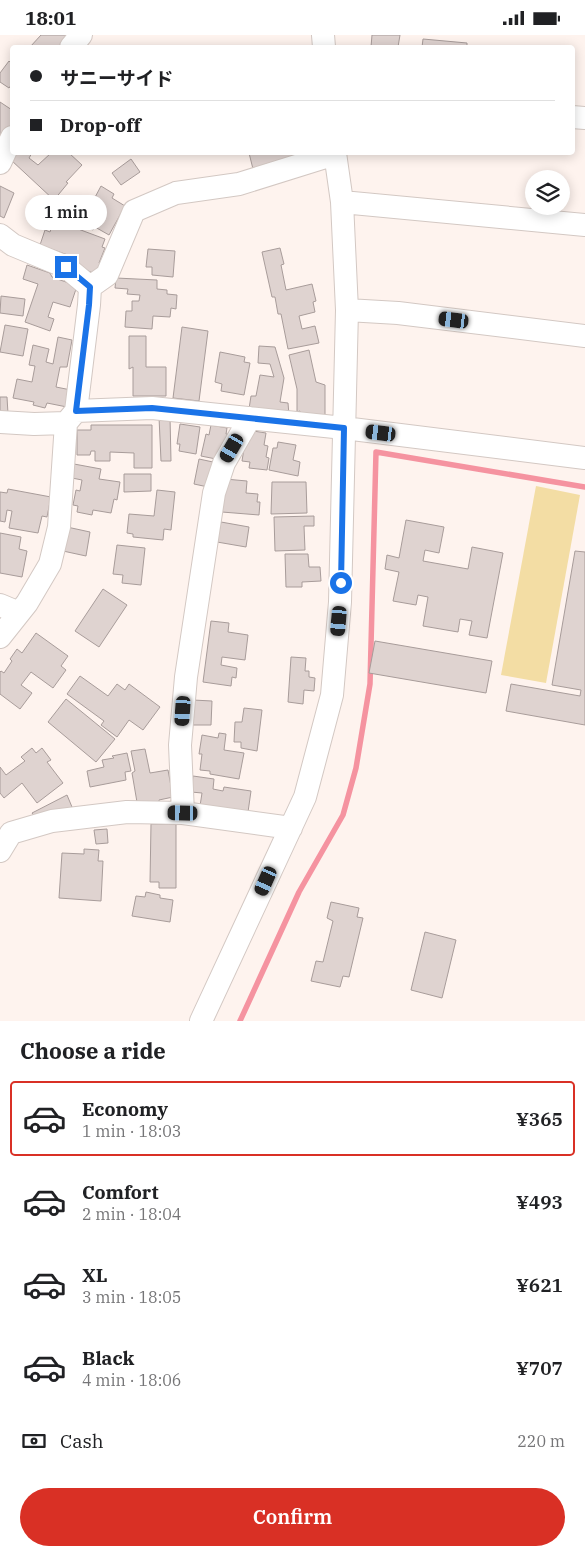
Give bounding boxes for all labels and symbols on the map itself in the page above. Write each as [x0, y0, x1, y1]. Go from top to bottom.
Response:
callout: 1 min [25, 195, 107, 229]
route end [55, 256, 77, 278]
car [438, 311, 469, 329]
car [365, 424, 396, 442]
car [218, 431, 245, 465]
route start [330, 572, 352, 594]
car [330, 605, 347, 637]
car [174, 696, 191, 726]
car [167, 805, 198, 821]
car [253, 864, 278, 898]

